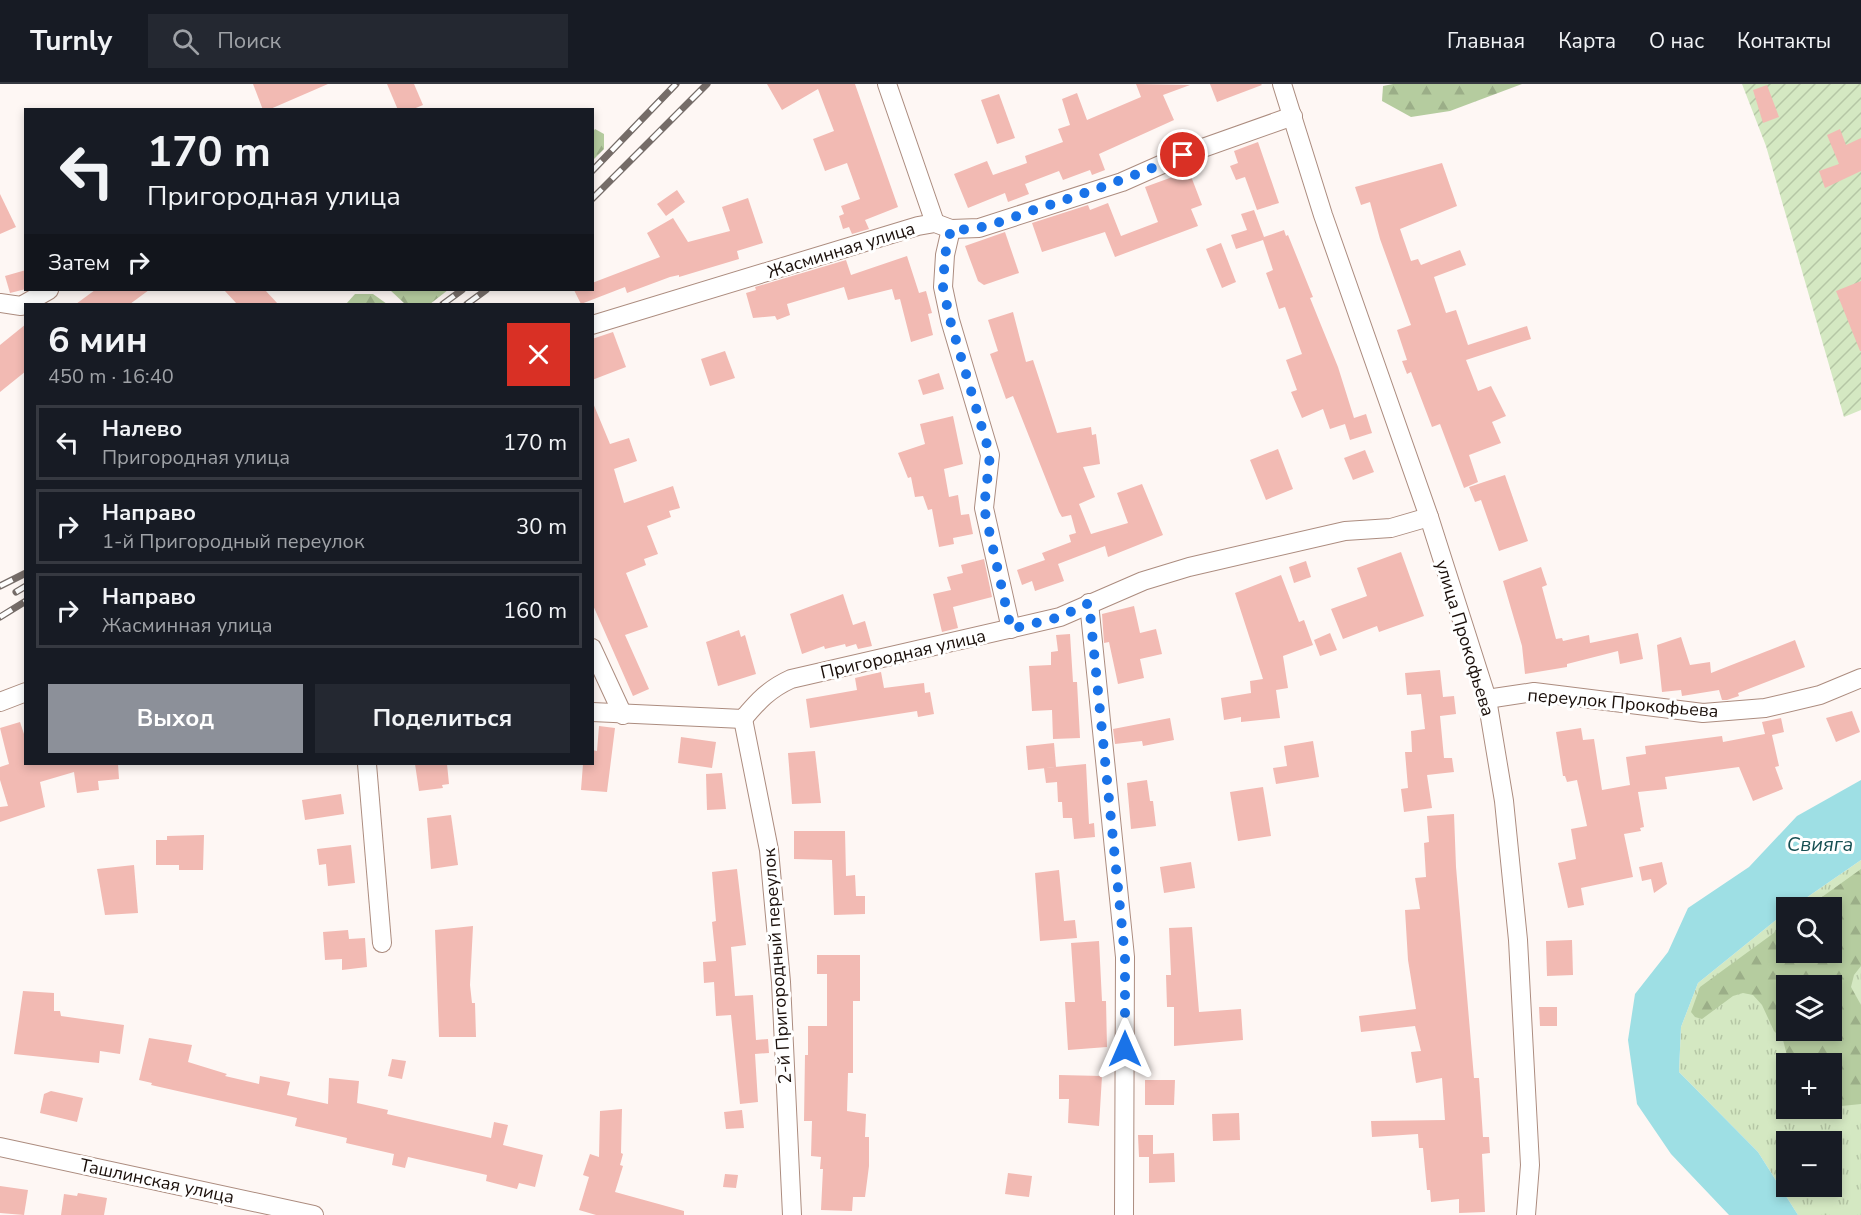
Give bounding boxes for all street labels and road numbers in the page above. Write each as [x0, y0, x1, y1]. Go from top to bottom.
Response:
street label: Жасминная улица [764, 216, 918, 284]
street label: улица Прокофьева [1430, 557, 1500, 719]
street label: Пригородная улица [818, 623, 988, 685]
street label: переулок Прокофьева [1527, 683, 1719, 723]
street label: 2-й Пригородный переулок [757, 847, 797, 1085]
street label: Ташлинская улица [78, 1153, 236, 1209]

